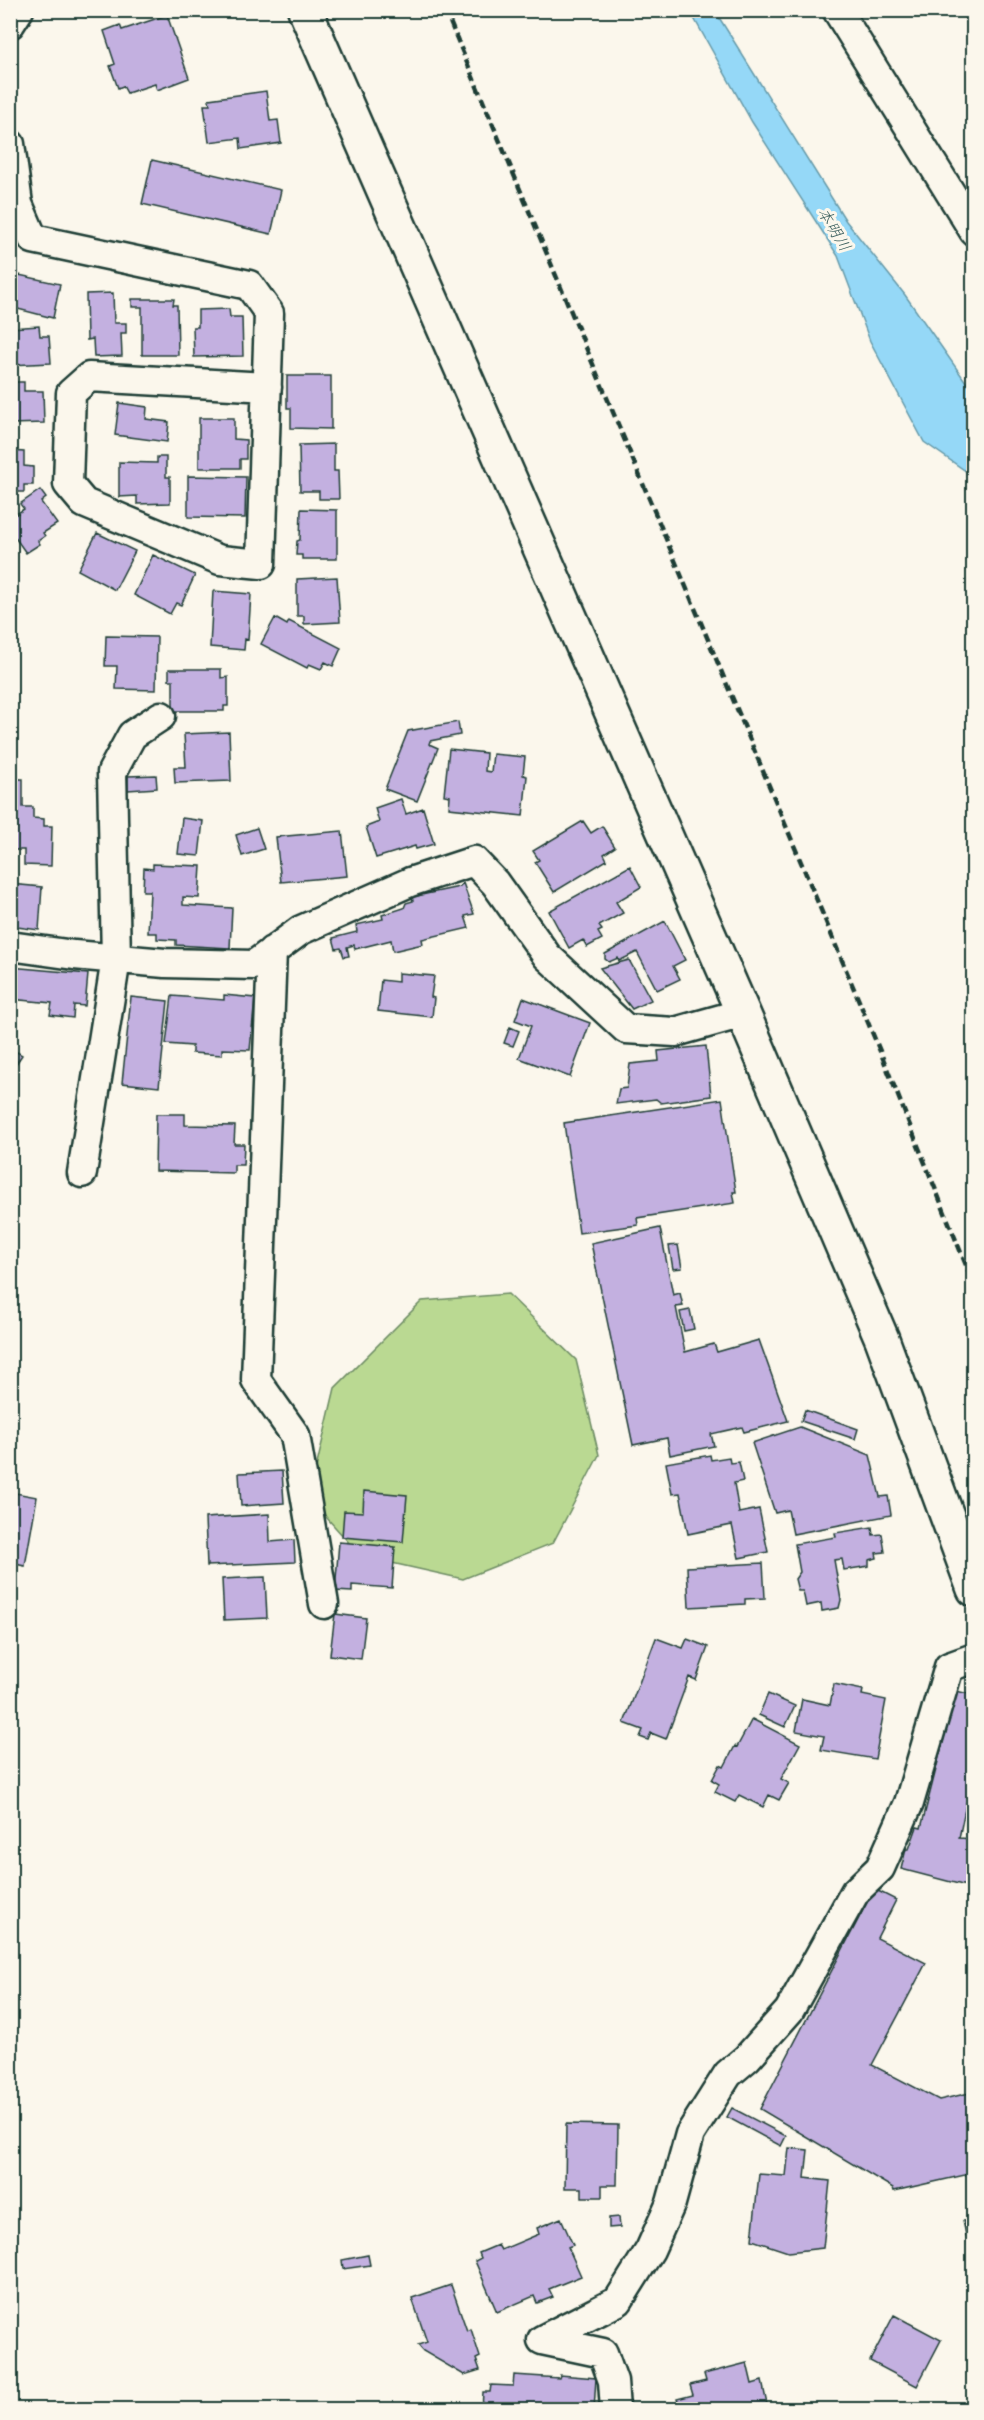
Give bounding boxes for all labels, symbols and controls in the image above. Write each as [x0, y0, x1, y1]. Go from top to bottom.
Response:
water label: 本明川 [814, 203, 857, 255]

